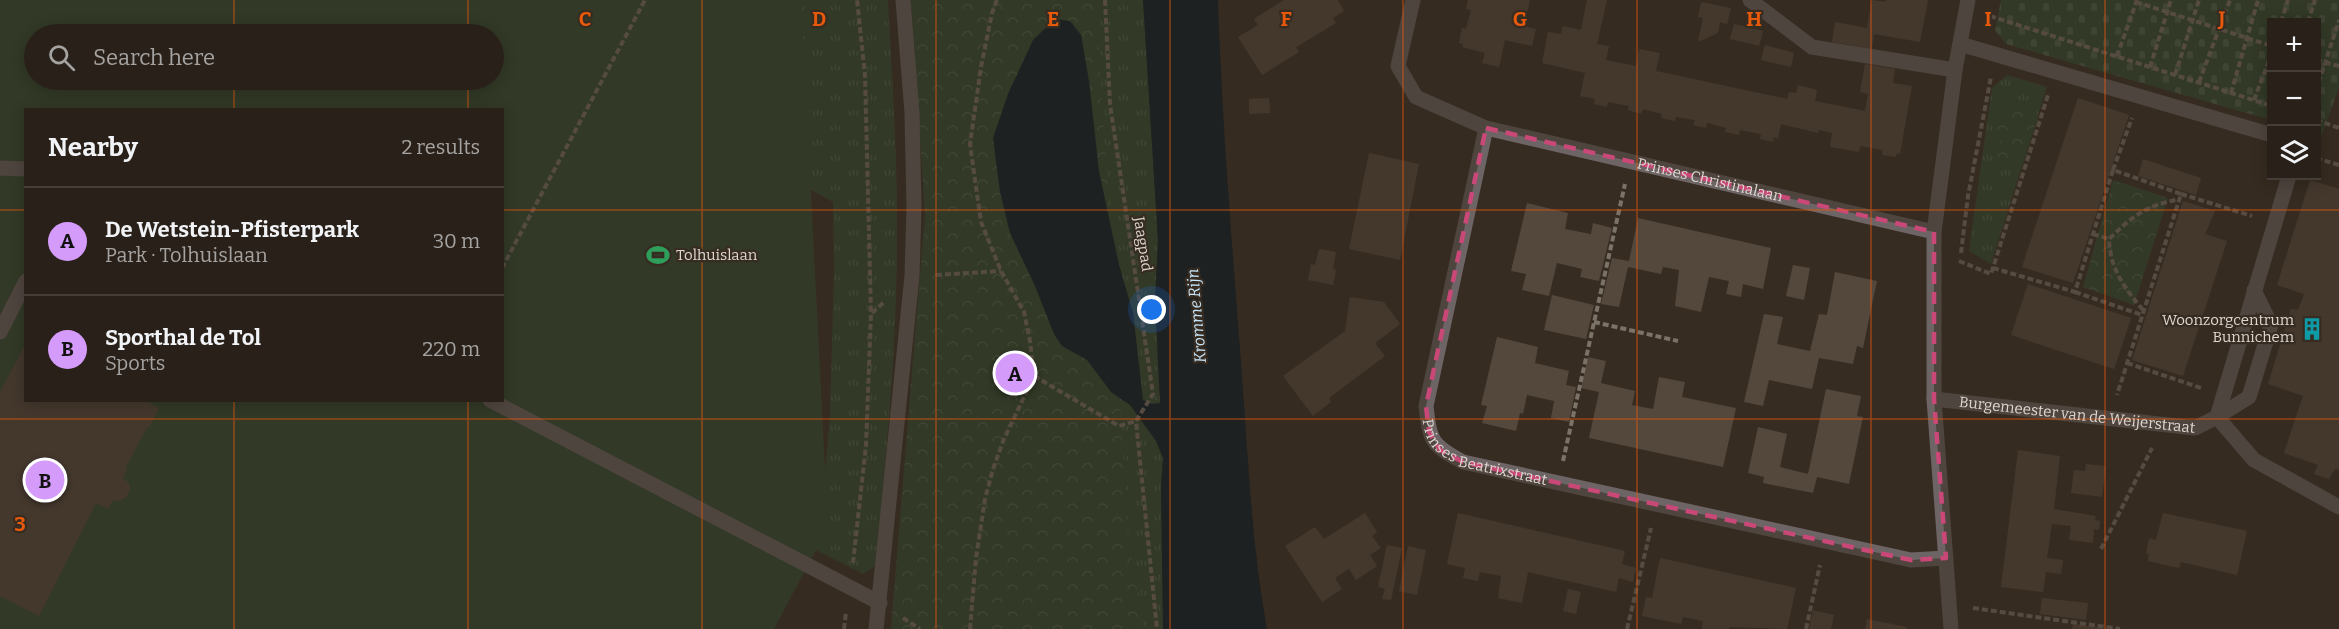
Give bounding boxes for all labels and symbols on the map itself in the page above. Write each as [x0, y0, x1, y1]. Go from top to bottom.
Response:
text: C [579, 7, 591, 31]
text: D [812, 7, 826, 31]
text: E [1047, 7, 1059, 31]
text: F [1280, 7, 1292, 31]
text: G [1513, 7, 1527, 31]
text: H [1746, 7, 1762, 31]
text: I [1984, 7, 1992, 31]
text: J [2218, 7, 2226, 31]
street label: Prinses Christinalaan [1635, 154, 1785, 206]
street label: Jaagpad [1130, 214, 1156, 273]
sports icon: Tolhuislaan [645, 242, 671, 268]
place label: Tolhuislaan [676, 246, 758, 264]
water label: Kromme Rijn [1183, 268, 1210, 364]
your location [1137, 295, 1166, 324]
place label: Woonzorgcentrum Bunnichem [2162, 311, 2295, 346]
building icon: Woonzorgcentrum Bunnichem [2299, 316, 2325, 342]
pin: A [996, 350, 1034, 395]
street label: Burgemeester van de Weijerstraat [1958, 393, 2197, 437]
street label: Prinses Beatrixstraat [1419, 418, 1549, 489]
pin: B [26, 458, 64, 502]
text: 3 [14, 512, 26, 536]

